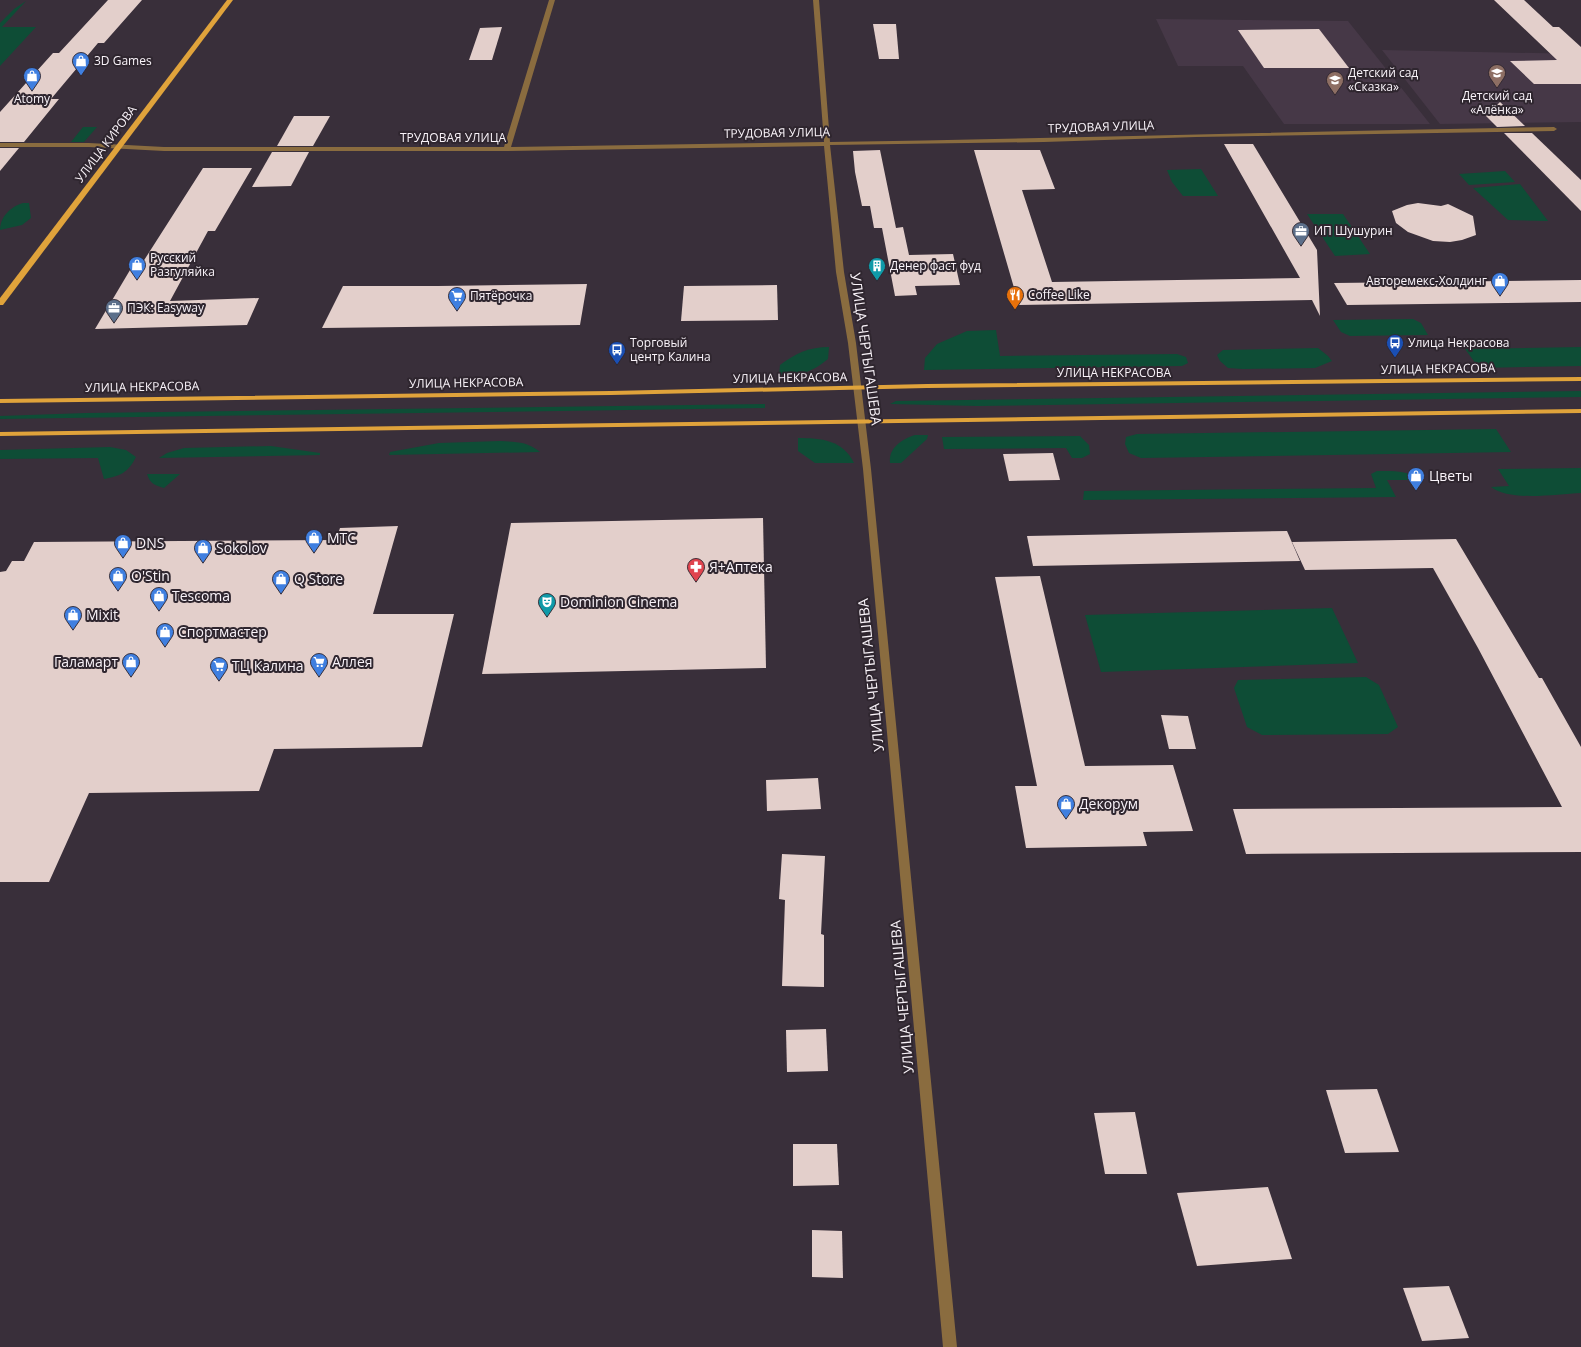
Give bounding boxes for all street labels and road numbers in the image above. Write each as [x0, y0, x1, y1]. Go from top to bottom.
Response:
street label: УЛИЦА КИРОВА [71, 101, 141, 186]
street label: ТРУДОВАЯ УЛИЦА [1048, 116, 1155, 137]
street label: ТРУДОВАЯ УЛИЦА [724, 123, 831, 142]
street label: ТРУДОВАЯ УЛИЦА [400, 129, 507, 146]
street label: УЛИЦА ЧЕРТЫГАШЕВА [846, 272, 887, 426]
street label: УЛИЦА НЕКРАСОВА [1381, 359, 1496, 378]
street label: УЛИЦА НЕКРАСОВА [1057, 364, 1172, 381]
street label: УЛИЦА НЕКРАСОВА [733, 368, 848, 387]
street label: УЛИЦА НЕКРАСОВА [409, 373, 524, 392]
street label: УЛИЦА НЕКРАСОВА [85, 377, 200, 396]
street label: УЛИЦА ЧЕРТЫГАШЕВА [853, 597, 888, 752]
street label: УЛИЦА ЧЕРТЫГАШЕВА [885, 920, 918, 1074]

